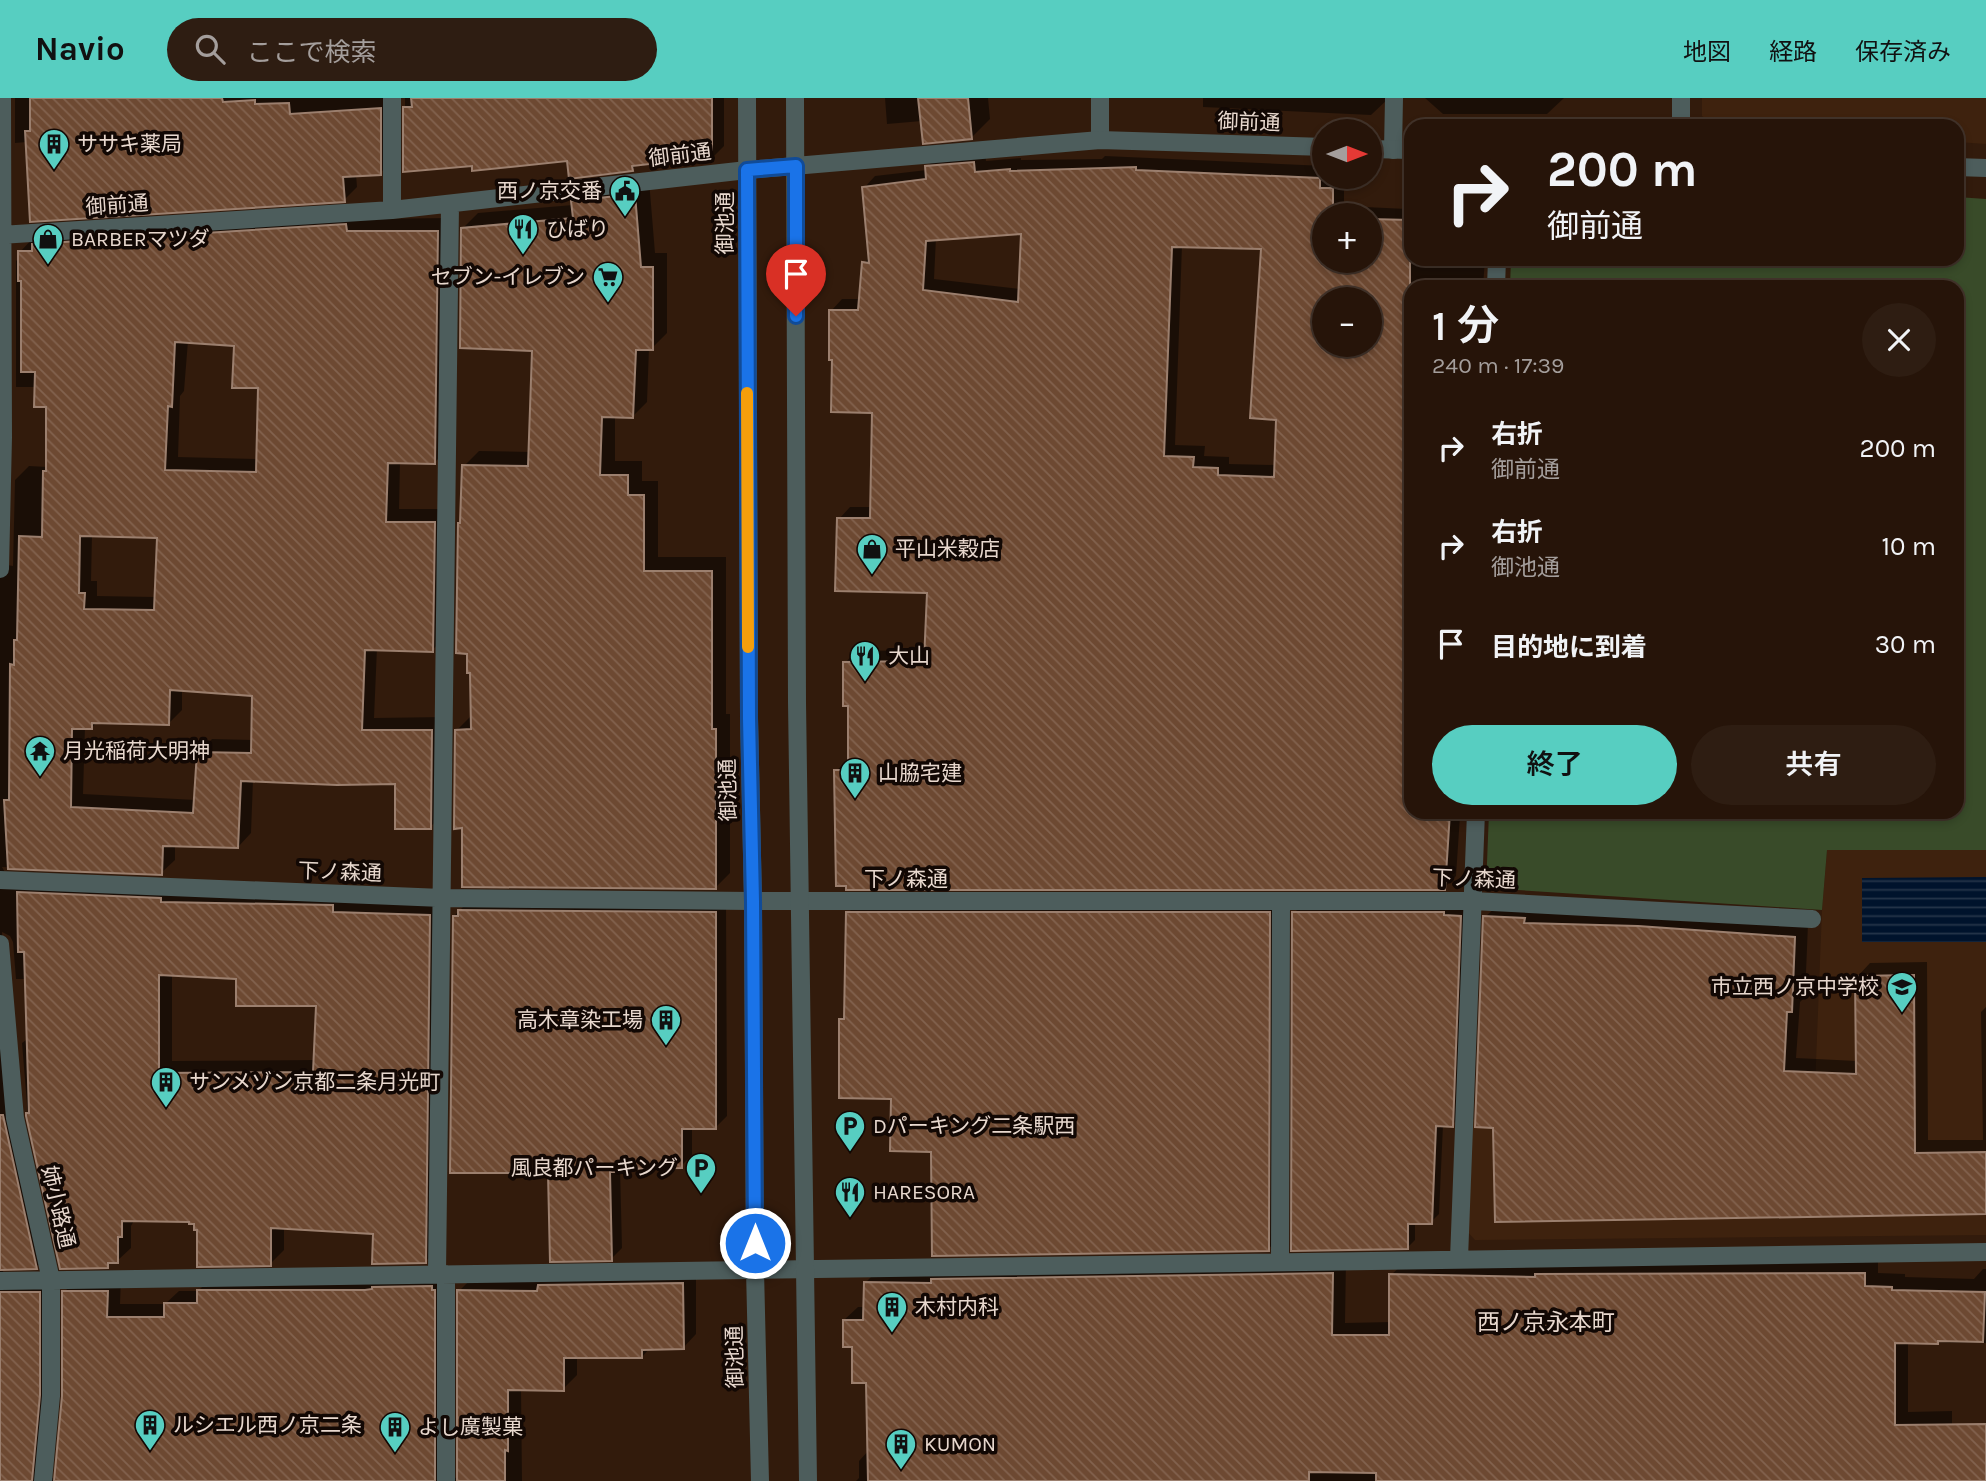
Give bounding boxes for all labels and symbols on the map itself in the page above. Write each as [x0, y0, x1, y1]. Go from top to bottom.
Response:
street label: 御前通 [1217, 109, 1281, 135]
north arrow [1312, 119, 1382, 189]
building icon: ササキ薬局 [37, 127, 71, 171]
place label: ササキ薬局 [77, 132, 182, 156]
street label: 御前通 [647, 139, 713, 171]
public building icon: 西ノ京交番 [608, 174, 642, 218]
place label: 西ノ京交番 [497, 179, 602, 203]
street label: 御前通 [85, 191, 149, 219]
street label: 御池通 [713, 192, 737, 255]
restaurant icon: ひばり [506, 212, 540, 256]
place label: ひばり [546, 217, 609, 241]
shop icon: BARBERマツダ [31, 222, 65, 266]
place label: BARBERマツダ [71, 227, 210, 251]
pin [766, 244, 826, 316]
supermarket icon: セブン-イレブン [591, 260, 625, 304]
place label: セブン-イレブン [431, 265, 585, 289]
shop icon: 平山米穀店 [855, 532, 889, 576]
place label: 平山米穀店 [895, 537, 1000, 561]
restaurant icon: 大山 [848, 639, 882, 683]
place label: 大山 [888, 644, 930, 668]
temple icon: 月光稲荷大明神 [23, 734, 57, 778]
place label: 月光稲荷大明神 [63, 739, 210, 763]
building icon: 山脇宅建 [838, 756, 872, 800]
street label: 御池通 [715, 758, 741, 822]
place label: 山脇宅建 [878, 761, 962, 785]
street label: 下ノ森通 [298, 859, 382, 885]
street label: 下ノ森通 [1432, 866, 1516, 892]
street label: 下ノ森通 [864, 867, 948, 891]
school or university icon: 市立西ノ京中学校 [1885, 970, 1919, 1014]
place label: 市立西ノ京中学校 [1711, 975, 1879, 999]
building icon: 高木章染工場 [649, 1003, 683, 1047]
place label: 高木章染工場 [517, 1008, 643, 1032]
building icon: サンメゾン京都二条月光町 [149, 1065, 183, 1109]
place label: サンメゾン京都二条月光町 [189, 1070, 440, 1094]
parking icon: Dパーキング二条駅西 [833, 1109, 867, 1153]
place label: Dパーキング二条駅西 [873, 1114, 1075, 1138]
parking icon: 風良都パーキング [684, 1151, 718, 1195]
place label: 風良都パーキング [511, 1156, 678, 1180]
street label: 姉小路通 [37, 1163, 79, 1251]
restaurant icon: HARESORA [833, 1175, 867, 1219]
place label: HARESORA [873, 1180, 975, 1204]
position arrow [718, 1206, 792, 1280]
building icon: 木村内科 [875, 1290, 909, 1334]
place label: 木村内科 [915, 1295, 999, 1319]
district label: 西ノ京永本町 [1477, 1309, 1615, 1336]
street label: 御池通 [722, 1325, 748, 1389]
building icon: ルシエル西ノ京二条 [133, 1408, 167, 1452]
building icon: よし廣製菓 [378, 1410, 412, 1454]
place label: ルシエル西ノ京二条 [173, 1413, 362, 1437]
place label: よし廣製菓 [418, 1415, 523, 1439]
building icon: KUMON [884, 1427, 918, 1471]
place label: KUMON [924, 1432, 996, 1456]

